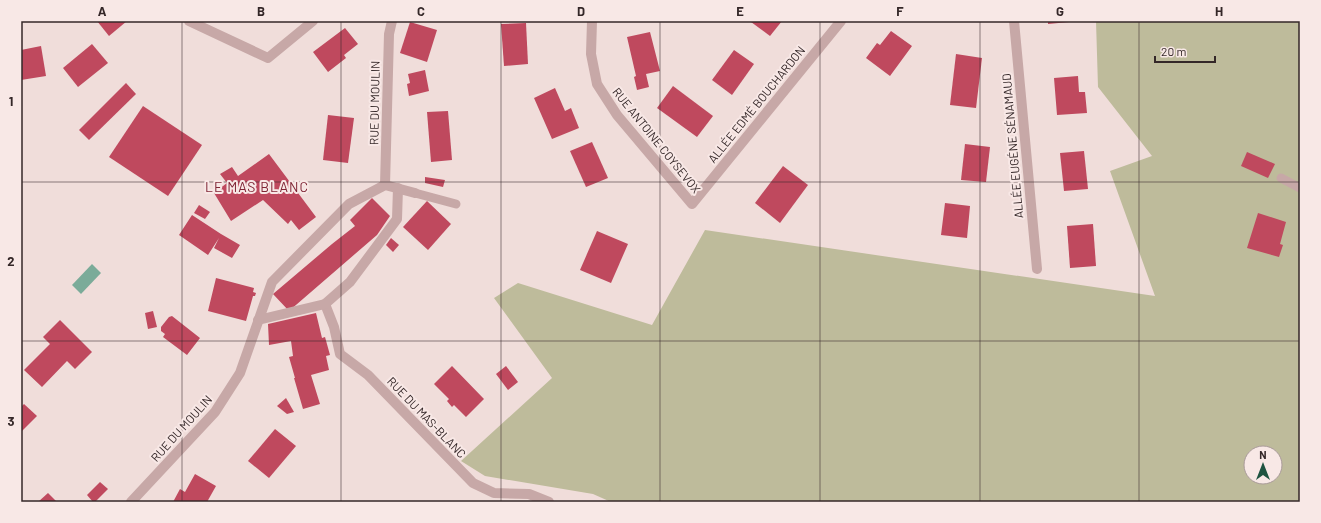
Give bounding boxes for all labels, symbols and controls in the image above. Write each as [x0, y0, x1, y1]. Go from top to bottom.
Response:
text: A [98, 3, 107, 19]
text: B [257, 3, 265, 19]
text: C [417, 3, 425, 19]
text: D [577, 3, 585, 19]
text: E [736, 3, 744, 19]
text: F [896, 3, 904, 19]
text: G [1056, 3, 1064, 19]
text: H [1215, 3, 1223, 19]
scale bar [1155, 38, 1215, 64]
street label: ALLÉE EDMÉ BOUCHARDON [705, 43, 807, 165]
text: 20 m [1161, 44, 1187, 58]
street label: RUE DU MOULIN [366, 61, 382, 145]
street label: ALLÉE EUGÉNE SÉNAMAUD [999, 73, 1025, 219]
street label: RUE ANTOINE COYSEVOX [610, 84, 704, 196]
text: 1 [9, 93, 13, 109]
district label: LE MAS BLANC [205, 178, 309, 195]
text: 2 [7, 253, 15, 269]
street label: RUE DU MAS-BLANC [385, 374, 469, 460]
street label: RUE DU MOULIN [148, 392, 214, 464]
text: 3 [7, 413, 15, 429]
north arrow [1243, 445, 1283, 485]
text: N [1259, 448, 1267, 461]

